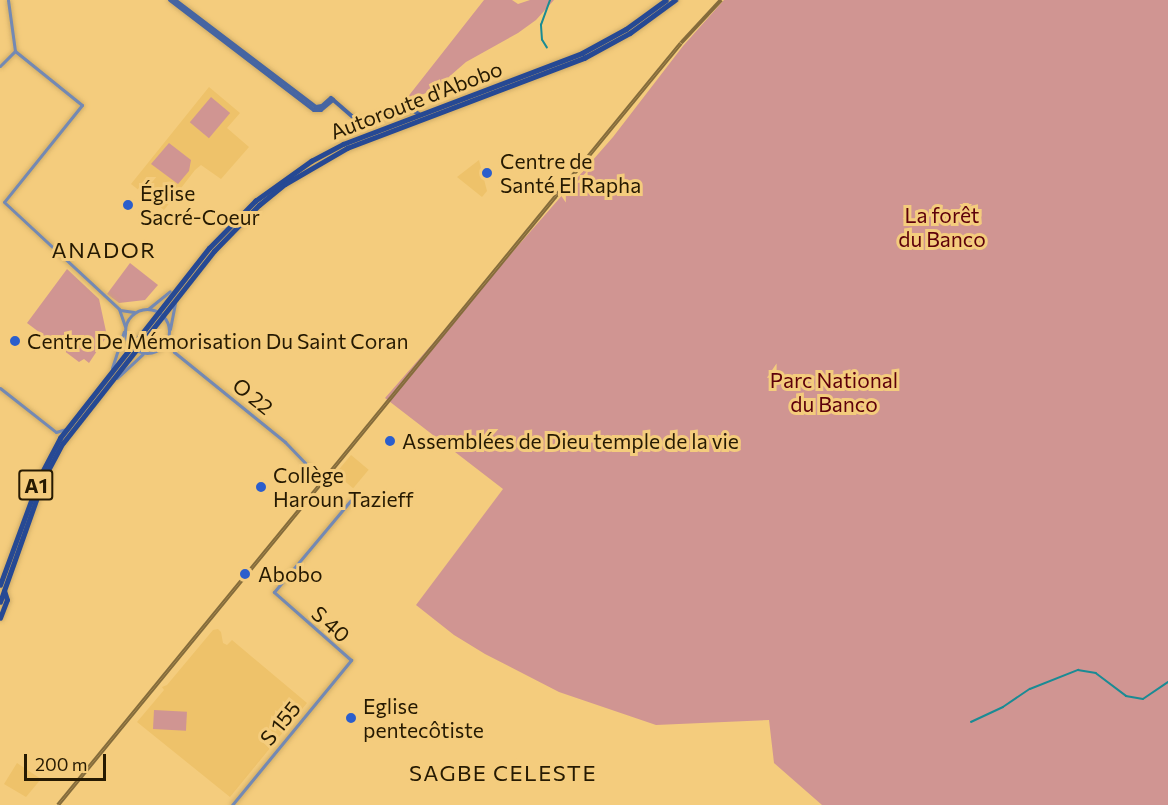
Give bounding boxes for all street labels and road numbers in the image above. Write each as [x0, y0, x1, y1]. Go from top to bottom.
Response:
street label: Autoroute d'Abobo [326, 56, 506, 144]
street label: O 22 [228, 372, 278, 420]
road number: A1 [18, 468, 54, 502]
street label: S 40 [307, 601, 355, 647]
street label: S 155 [255, 696, 305, 750]

